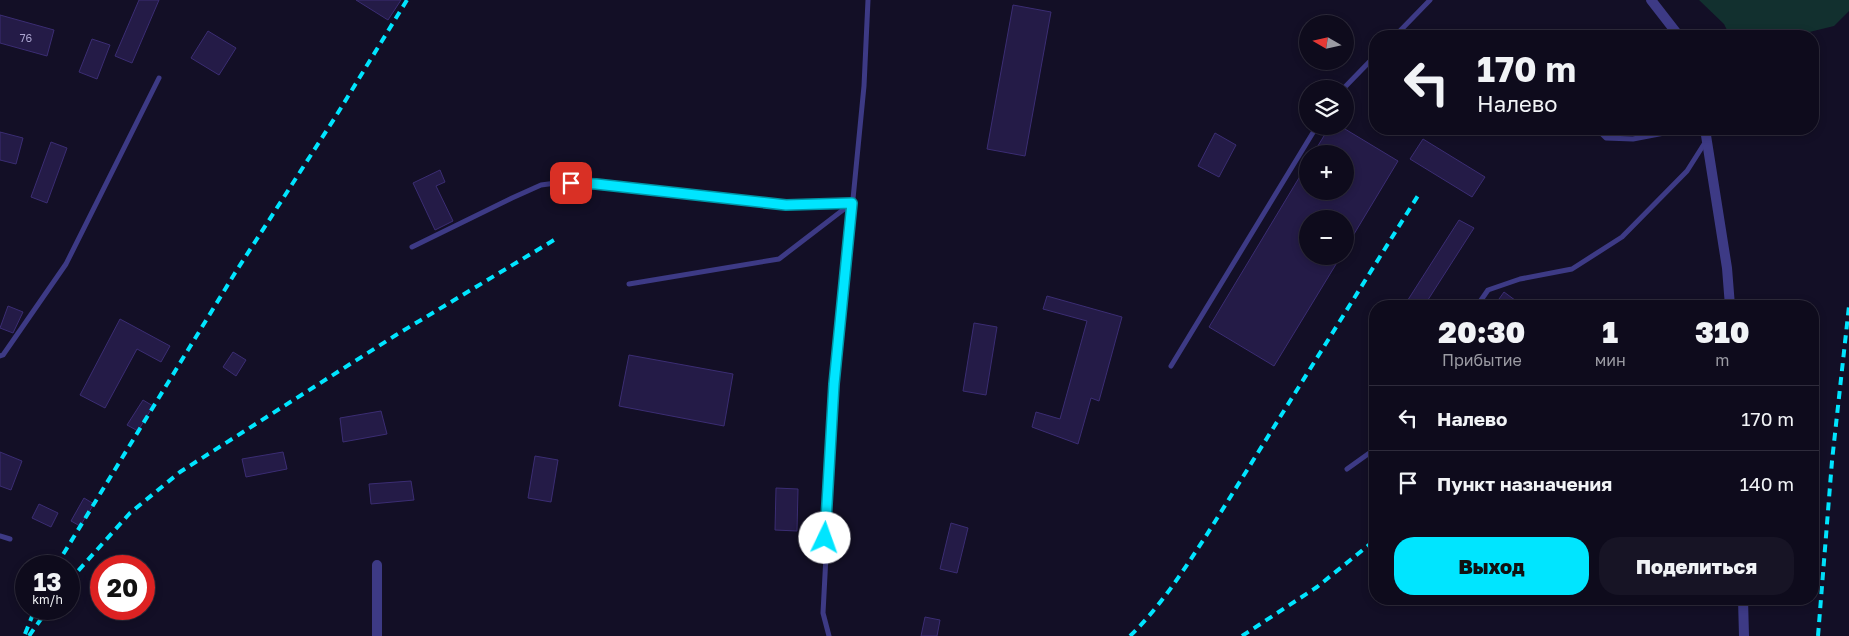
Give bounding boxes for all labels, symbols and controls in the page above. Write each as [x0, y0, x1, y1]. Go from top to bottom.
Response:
north arrow [1299, 15, 1354, 70]
map controls [1299, 15, 1354, 265]
house number: 76 [20, 31, 33, 44]
text: 170 m [1477, 48, 1576, 90]
icon: left [1394, 50, 1459, 115]
button: layers [1299, 80, 1354, 135]
text: Налево [1477, 90, 1557, 117]
button: + [1299, 145, 1354, 200]
pin [550, 162, 592, 204]
icon: arrive [557, 169, 585, 197]
button: − [1299, 210, 1354, 265]
text: 20:30 [1438, 314, 1525, 350]
text: 1 [1602, 314, 1618, 350]
text: 310 [1695, 314, 1750, 350]
text: Прибытие [1442, 350, 1522, 370]
text: мин [1595, 350, 1626, 370]
text: m [1715, 350, 1729, 370]
icon: left [1394, 404, 1422, 432]
text: Налево [1437, 407, 1507, 430]
text: 170 m [1741, 407, 1794, 430]
icon: arrive [1394, 469, 1422, 497]
text: Пункт назначения [1437, 472, 1612, 495]
text: 140 m [1740, 472, 1794, 495]
position arrow [798, 511, 850, 563]
button: Выход [1394, 537, 1589, 595]
button: Поделиться [1599, 537, 1794, 595]
speed limit sign: 20 [90, 555, 155, 620]
text: 13 [33, 566, 62, 597]
text: km/h [32, 592, 63, 607]

